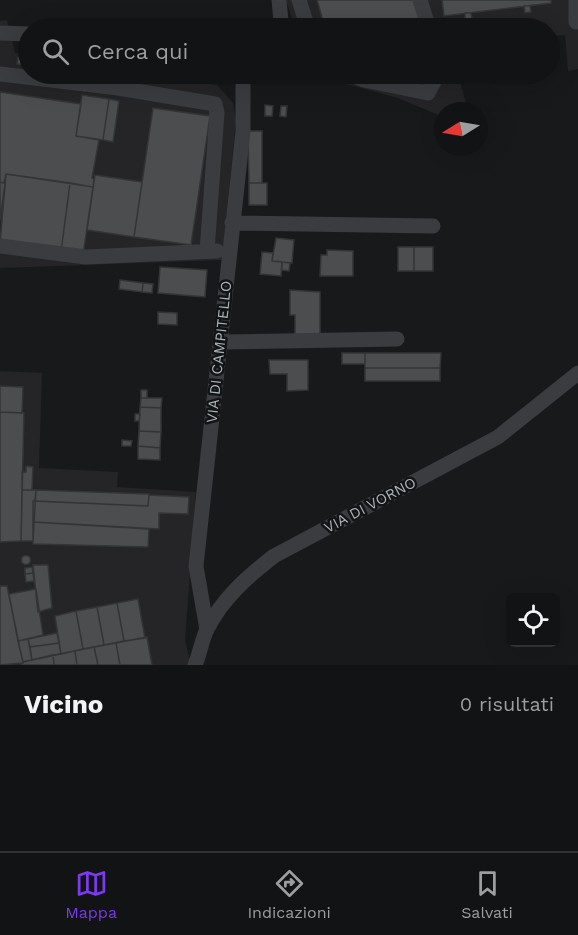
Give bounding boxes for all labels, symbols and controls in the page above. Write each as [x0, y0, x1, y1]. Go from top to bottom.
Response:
search box [18, 18, 560, 84]
icon: search [39, 35, 72, 68]
text: Cerca qui [87, 39, 188, 64]
north arrow [434, 102, 488, 156]
street label: VIA DI CAMPITELLO [203, 280, 235, 424]
street label: VIA DI VORNO [321, 473, 419, 537]
map controls [506, 593, 560, 647]
button: locate [506, 593, 560, 647]
text: Vicino [24, 689, 103, 719]
text: 0 risultati [460, 692, 554, 716]
tab: Mappa [65, 867, 117, 922]
tab: Indicazioni [247, 867, 331, 922]
tab: Salvati [461, 867, 513, 922]

